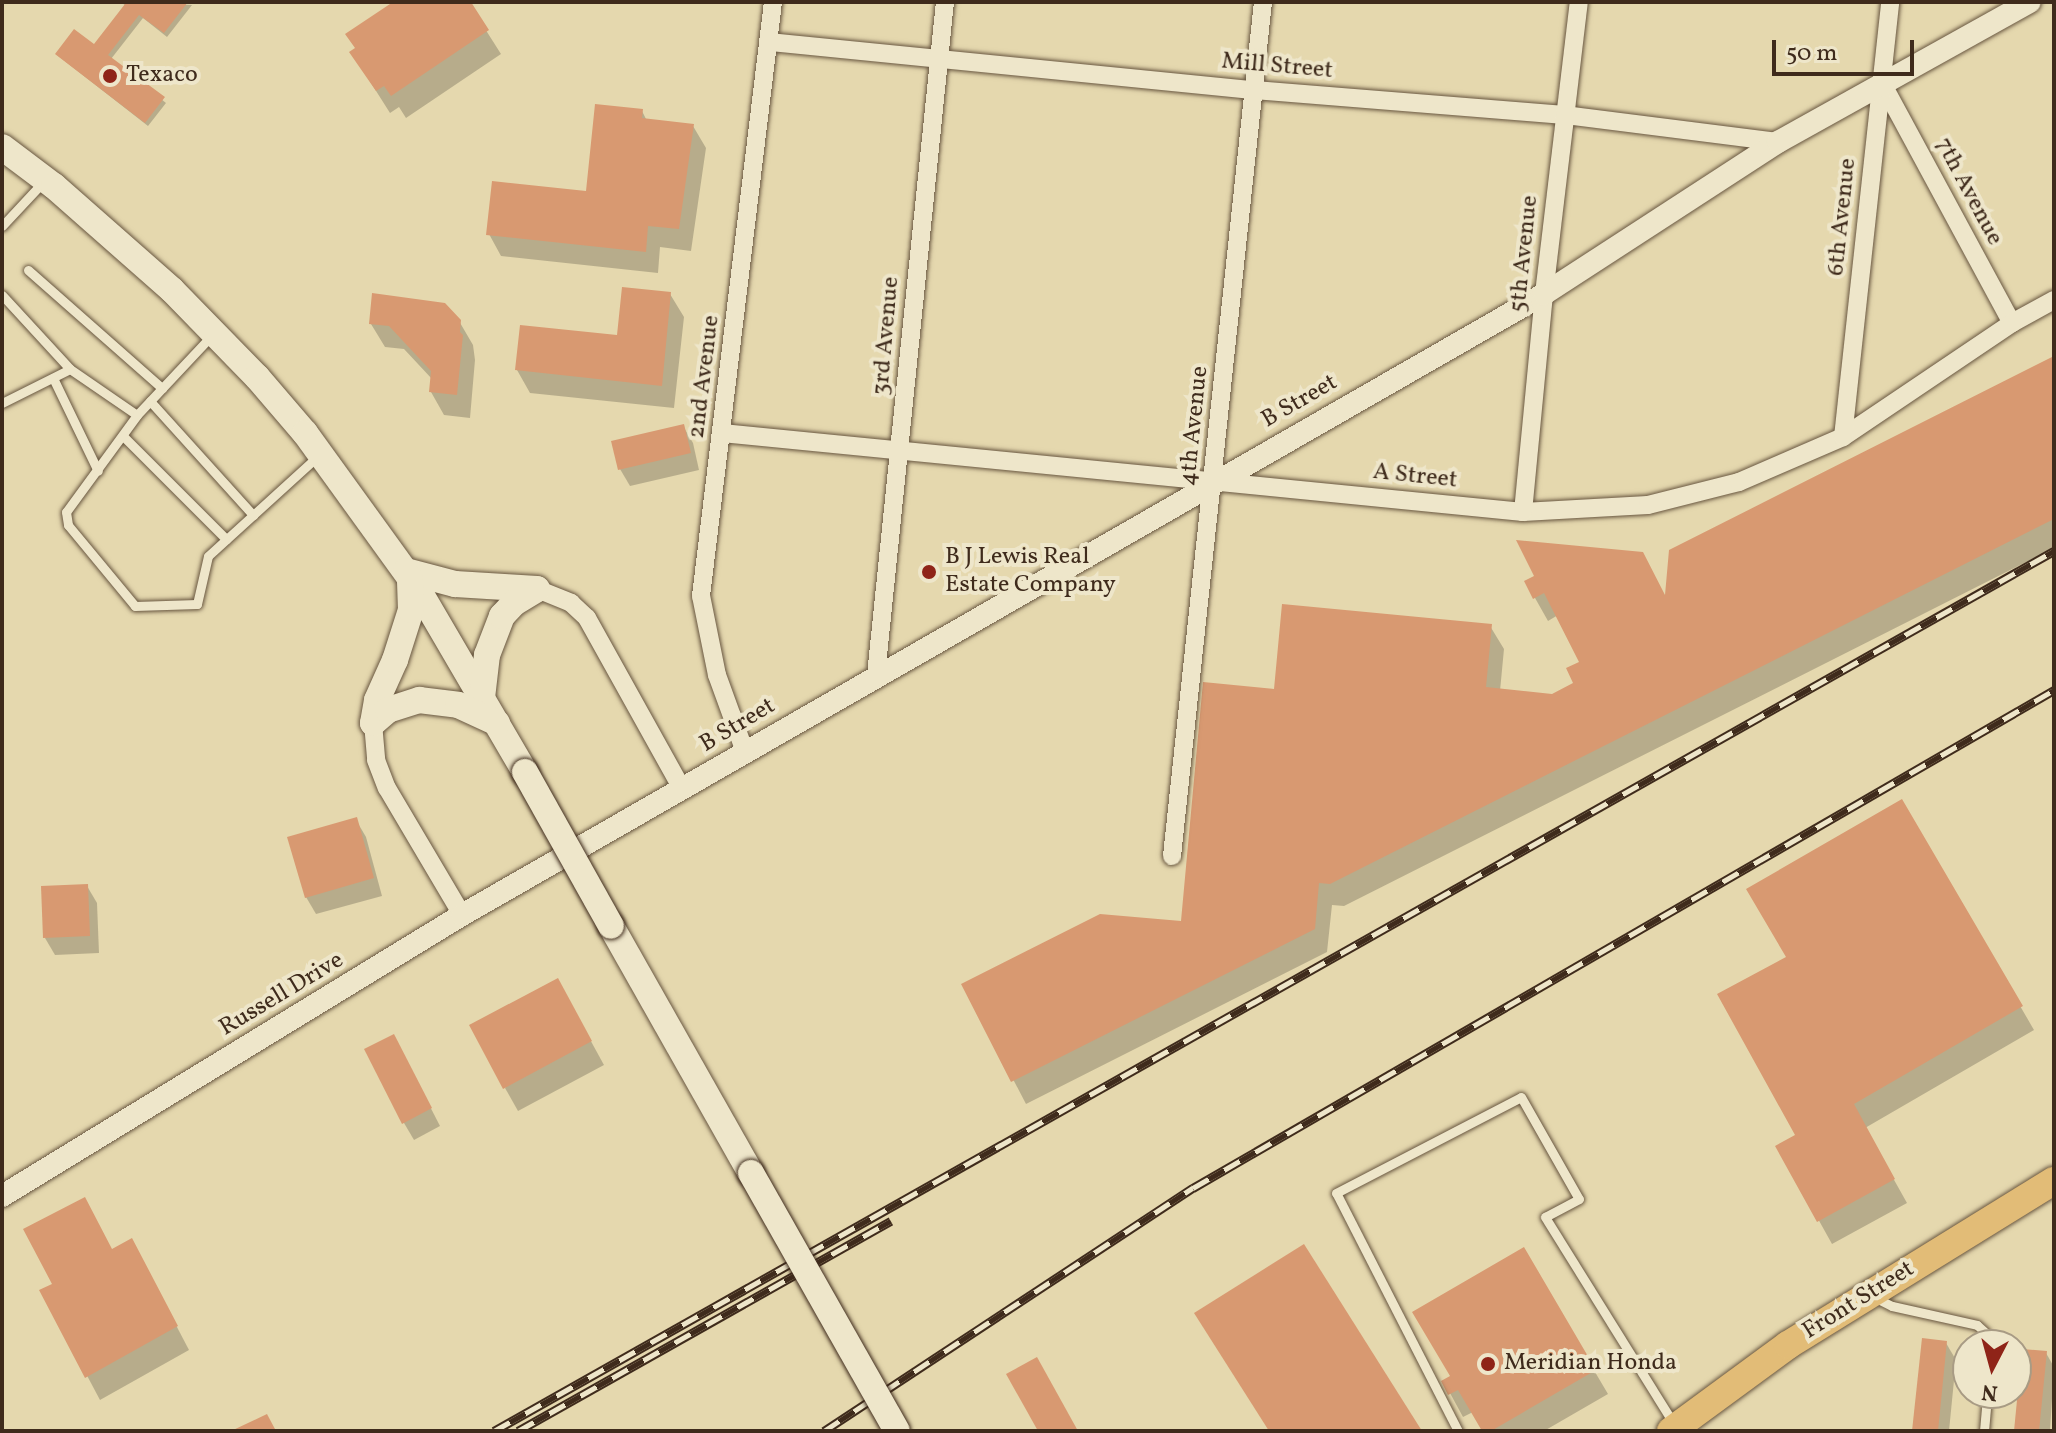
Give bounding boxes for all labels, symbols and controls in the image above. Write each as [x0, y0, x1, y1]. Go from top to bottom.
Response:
scale bar [1776, 24, 1918, 74]
text: 50 m [1786, 37, 1838, 71]
street label: Mill Street [1220, 48, 1334, 86]
place label: Texaco [126, 62, 198, 90]
marker: Texaco [101, 67, 119, 85]
street label: 7th Avenue [1928, 133, 2008, 251]
street label: 6th Avenue [1823, 157, 1863, 277]
street label: 5th Avenue [1505, 194, 1545, 314]
street label: 3rd Avenue [867, 275, 907, 397]
street label: 2nd Avenue [683, 314, 727, 440]
street label: 4th Avenue [1174, 365, 1216, 487]
street label: B Street [1257, 369, 1343, 435]
street label: A Street [1371, 458, 1459, 496]
place label: B J Lewis Real Estate Company [945, 544, 1116, 600]
marker: B J Lewis Real Estate Company [920, 563, 938, 581]
street label: B Street [695, 692, 781, 760]
street label: Russell Drive [215, 947, 349, 1043]
street label: Front Street [1798, 1255, 1920, 1347]
north arrow [1952, 1329, 2032, 1409]
place label: Meridian Honda [1504, 1350, 1677, 1378]
marker: Meridian Honda [1479, 1355, 1497, 1373]
text: N [1980, 1375, 1999, 1408]

